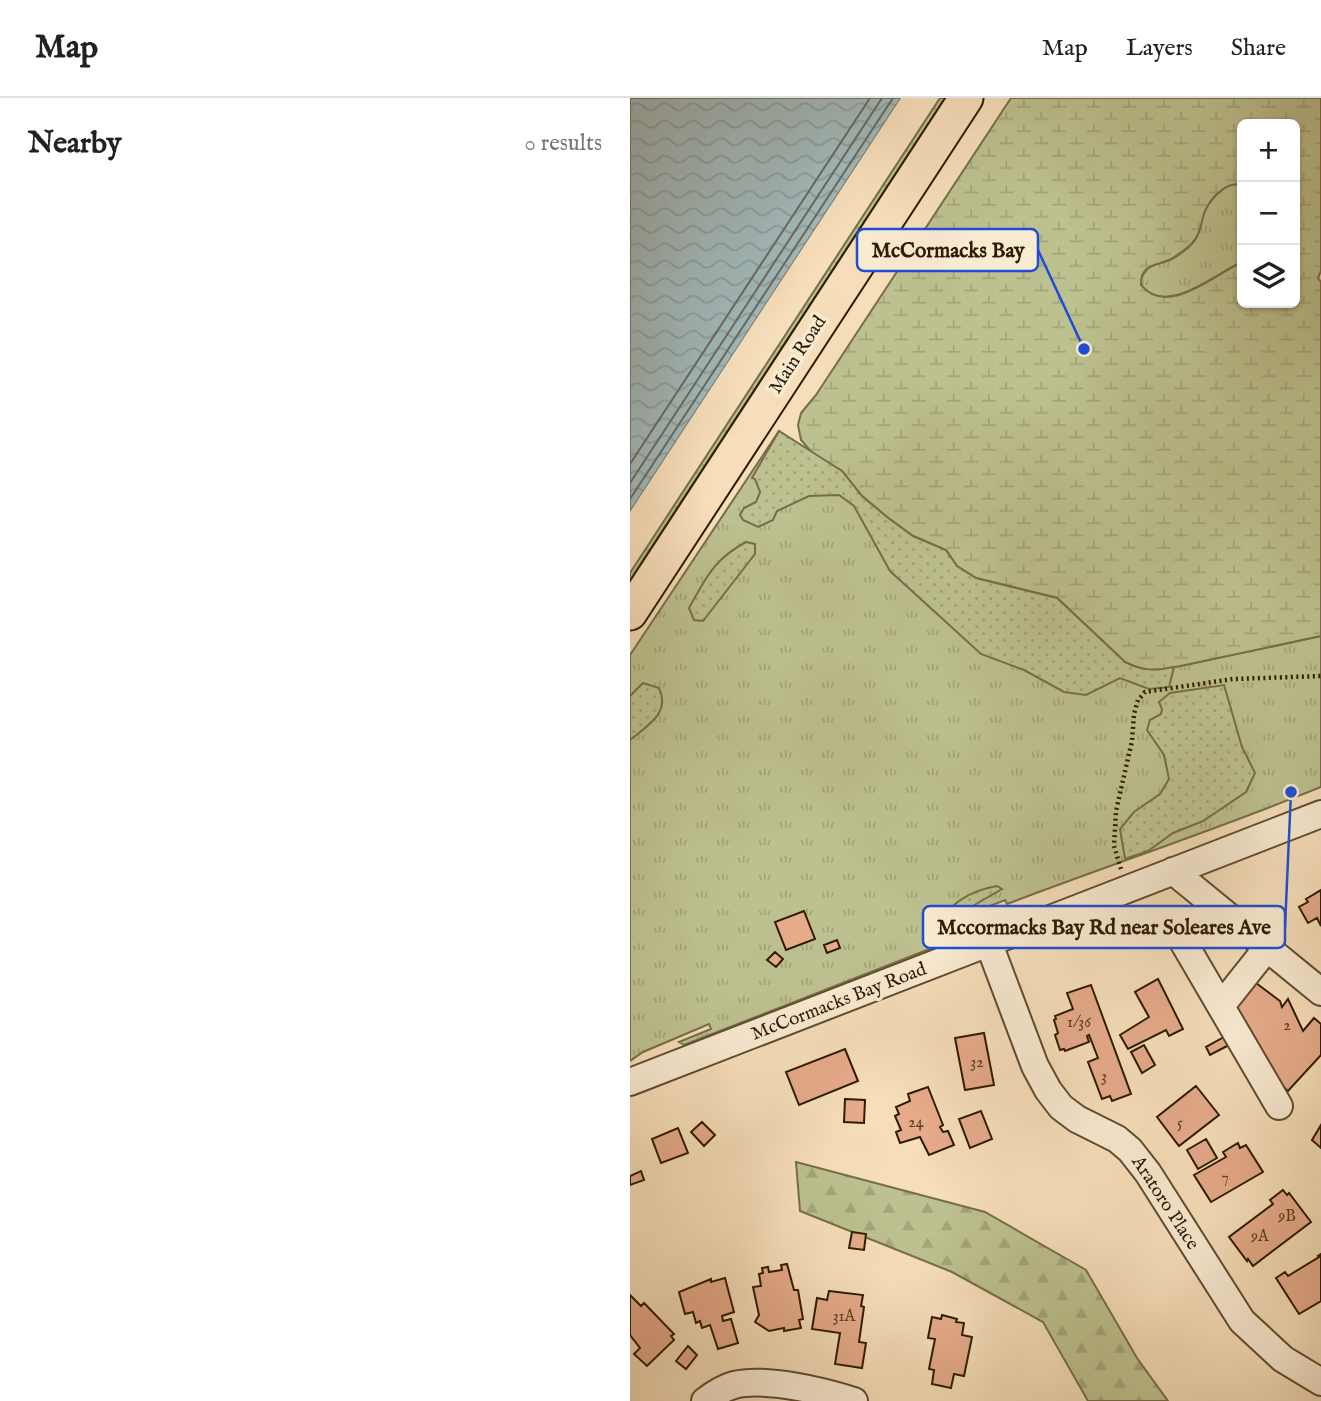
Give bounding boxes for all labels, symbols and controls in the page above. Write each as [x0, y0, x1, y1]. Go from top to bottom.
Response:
text: Map [35, 27, 98, 69]
text: Map [1042, 33, 1088, 64]
text: Layers [1126, 33, 1193, 64]
text: Share [1231, 33, 1286, 64]
map controls [1237, 119, 1300, 308]
button: + [1237, 119, 1300, 182]
text: Nearby [28, 125, 121, 163]
text: 0 results [524, 129, 602, 158]
button: − [1237, 182, 1300, 245]
callout: McCormacks Bay [857, 229, 1038, 271]
text: McCormacks Bay [871, 238, 1025, 265]
button: layers [1237, 245, 1300, 308]
street label: Main Road [764, 311, 833, 399]
callout: Mccormacks Bay Rd near Soleares Ave [923, 906, 1285, 948]
text: Mccormacks Bay Rd near Soleares Ave [937, 915, 1271, 942]
street label: McCormacks Bay Road [748, 957, 931, 1046]
house number: 1/36 [1067, 1013, 1091, 1033]
house number: 2 [1283, 1016, 1291, 1036]
house number: 32 [970, 1053, 984, 1073]
house number: 3 [1101, 1067, 1107, 1087]
house number: 24 [908, 1113, 924, 1133]
house number: 5 [1177, 1114, 1183, 1134]
street label: Aratoro Place [1125, 1151, 1204, 1255]
house number: 7 [1221, 1168, 1229, 1188]
house number: 9B [1277, 1207, 1296, 1227]
house number: 9A [1250, 1227, 1270, 1247]
house number: 31A [833, 1307, 857, 1327]

